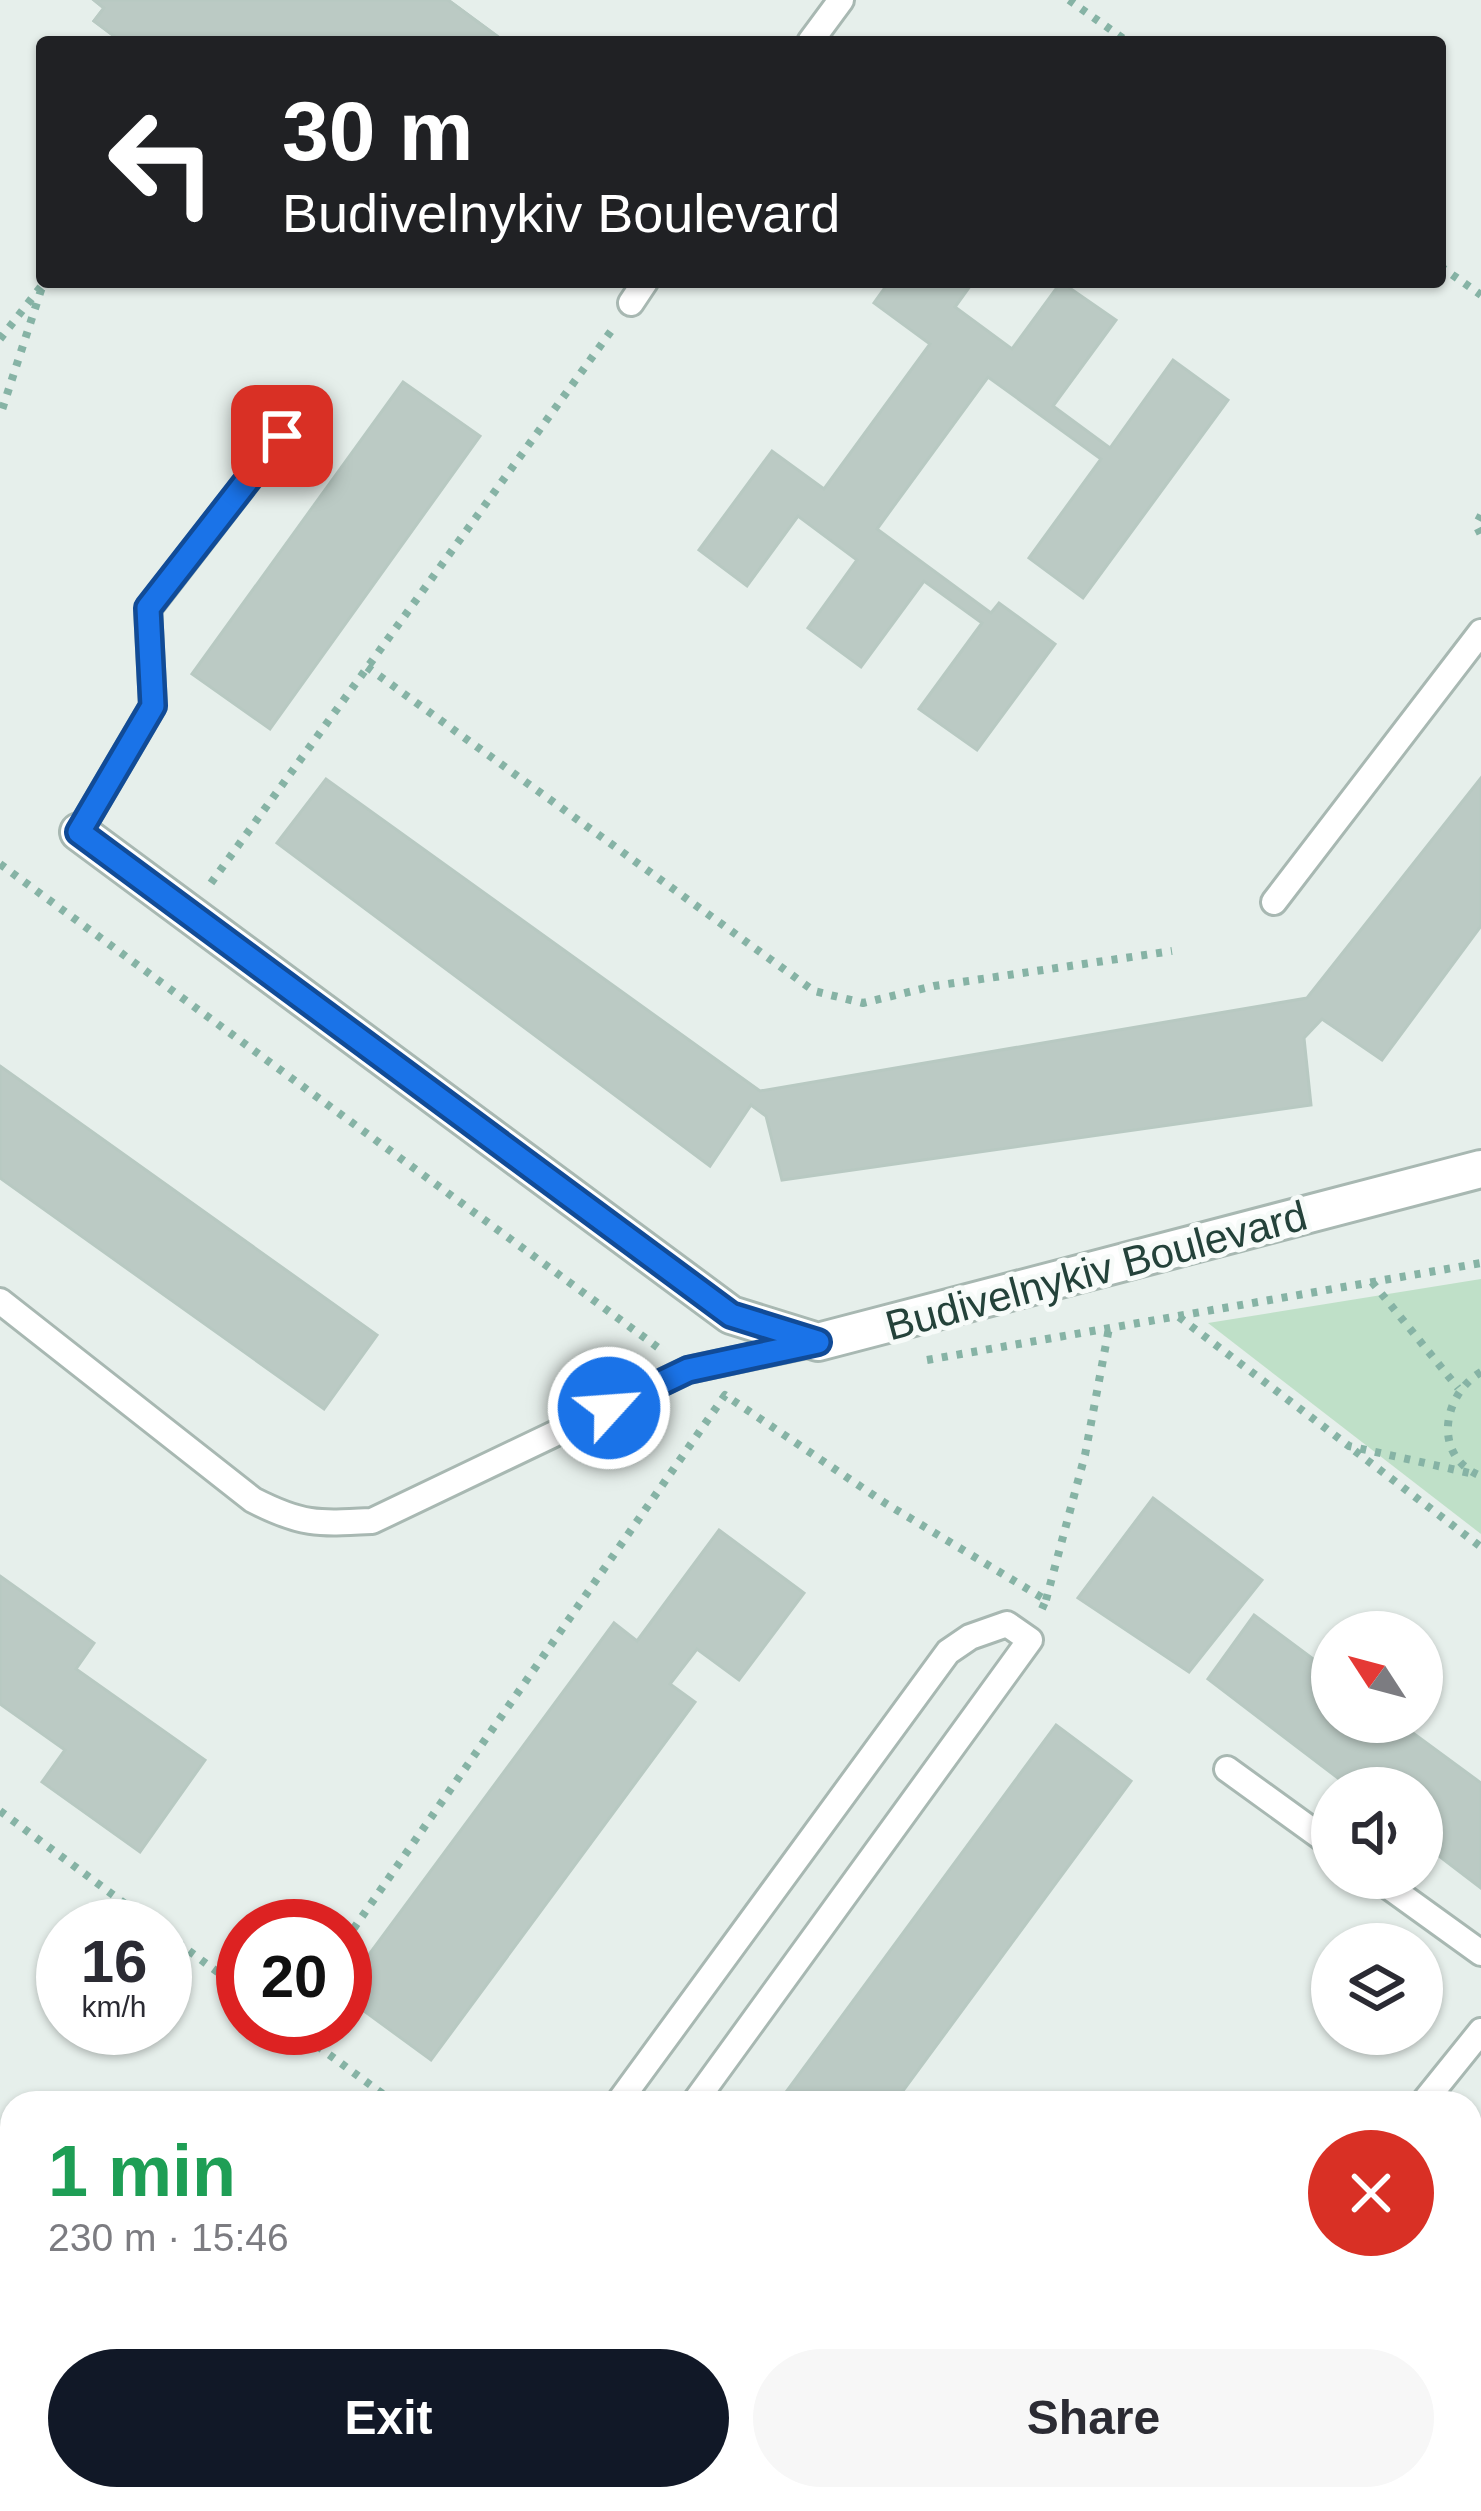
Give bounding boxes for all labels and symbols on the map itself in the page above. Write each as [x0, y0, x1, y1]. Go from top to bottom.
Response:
pin [231, 385, 333, 487]
street label: Budivelnykiv Boulevard [880, 1192, 1312, 1349]
position arrow [546, 1345, 672, 1471]
north arrow [1311, 1611, 1443, 1743]
speed limit sign: 20 [216, 1899, 372, 2055]

